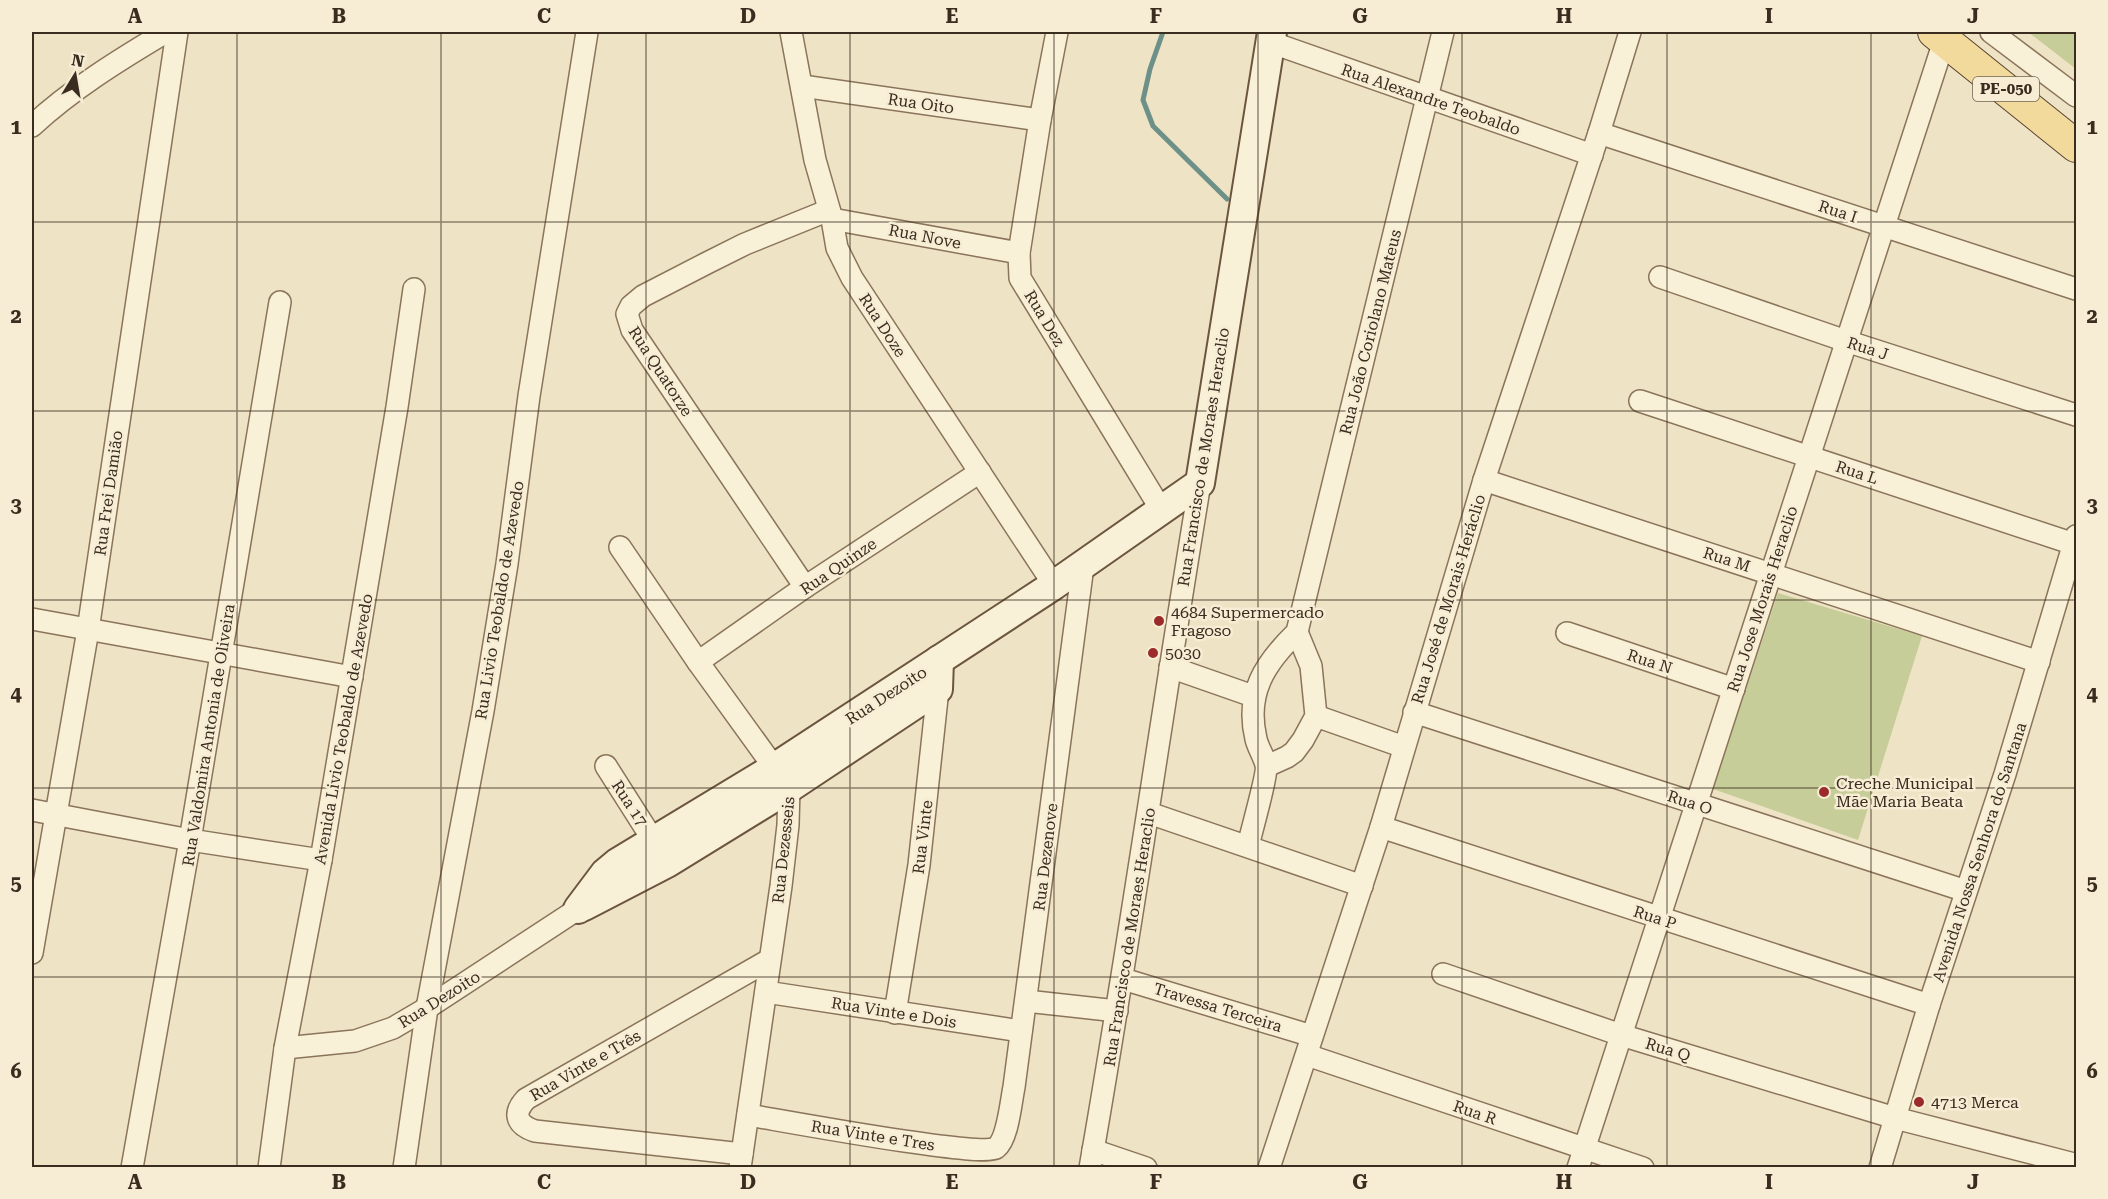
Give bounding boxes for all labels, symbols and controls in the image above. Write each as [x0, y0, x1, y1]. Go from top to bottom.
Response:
text: A [128, 4, 143, 28]
text: B [332, 4, 346, 28]
text: C [537, 4, 551, 28]
text: D [740, 4, 756, 28]
text: E [946, 4, 959, 28]
text: F [1150, 4, 1162, 28]
text: G [1352, 4, 1368, 28]
text: H [1556, 4, 1572, 28]
text: I [1765, 4, 1773, 28]
text: J [1967, 4, 1979, 28]
north arrow [45, 45, 105, 105]
text: N [70, 50, 86, 71]
street label: Rua Alexandre Teobaldo [1339, 60, 1523, 139]
road number: PE-050 [1973, 77, 2039, 101]
street label: Rua Oito [886, 89, 956, 118]
text: 1 [10, 115, 22, 139]
text: 1 [2086, 115, 2098, 139]
street label: Rua I [1816, 196, 1860, 227]
street label: Rua Nove [887, 220, 963, 253]
street label: Rua João Coriolano Mateus [1336, 227, 1405, 437]
street label: Rua Dez [1020, 287, 1069, 350]
street label: Rua Doze [855, 290, 910, 361]
text: 2 [10, 304, 22, 328]
text: 2 [2086, 304, 2098, 328]
street label: Rua Quatorze [625, 323, 697, 420]
street label: Rua Francisco de Moraes Heraclio [1174, 326, 1233, 588]
street label: Rua J [1845, 333, 1891, 364]
street label: Rua Frei Damião [90, 429, 127, 557]
street label: Rua L [1833, 457, 1881, 488]
street label: Rua Livio Teobaldo de Azevedo [471, 479, 528, 721]
street label: Rua José de Morais Heráclio [1408, 492, 1489, 706]
text: 3 [10, 493, 22, 517]
text: 3 [2086, 493, 2098, 517]
street label: Rua Jose Morais Heraclio [1723, 503, 1802, 695]
street label: Rua Quinze [797, 534, 880, 599]
street label: Rua M [1701, 543, 1753, 576]
street label: Avenida Livio Teobaldo de Azevedo [310, 592, 377, 866]
street label: Rua Valdomira Antonia de Oliveira [178, 602, 239, 868]
place label: 4684 Supermercado Fragoso [1171, 603, 1324, 640]
marker: 4684 Supermercado Fragoso [1152, 614, 1166, 628]
place label: 5030 [1165, 644, 1201, 663]
street label: Rua N [1625, 645, 1675, 678]
marker: 5030 [1146, 646, 1160, 660]
street label: Rua Dezoito [842, 662, 930, 729]
text: 4 [10, 682, 22, 706]
text: 4 [2086, 682, 2098, 706]
street label: Avenida Nossa Senhora do Santana [1928, 720, 2031, 985]
place label: Creche Municipal Mãe Maria Beata [1836, 774, 1974, 811]
street label: Rua 17 [608, 777, 652, 830]
marker: Creche Municipal Mãe Maria Beata [1817, 785, 1831, 799]
street label: Rua O [1665, 786, 1715, 819]
street label: Rua Dezesseis [768, 795, 799, 905]
street label: Rua Vinte [909, 799, 937, 875]
street label: Rua Dezenove [1029, 802, 1062, 912]
street label: Rua Francisco de Moraes Heraclio [1100, 806, 1159, 1068]
text: 5 [10, 871, 22, 895]
text: 5 [2086, 871, 2098, 895]
street label: Rua P [1631, 902, 1679, 933]
street label: Rua Dezoito [395, 967, 484, 1032]
street label: Travessa Terceira [1151, 979, 1285, 1036]
street label: Rua Vinte e Dois [830, 993, 958, 1032]
street label: Rua Vinte e Três [526, 1026, 644, 1105]
street label: Rua Q [1643, 1034, 1693, 1065]
text: 6 [10, 1059, 22, 1083]
text: 6 [2086, 1059, 2098, 1083]
place label: 4713 Merca [1931, 1093, 2019, 1112]
marker: 4713 Merca [1912, 1095, 1926, 1109]
street label: Rua R [1451, 1096, 1499, 1129]
street label: Rua Vinte e Tres [810, 1116, 936, 1155]
text: A [128, 1170, 143, 1194]
text: B [332, 1170, 346, 1194]
text: C [537, 1170, 551, 1194]
text: D [740, 1170, 756, 1194]
text: E [946, 1170, 959, 1194]
text: F [1150, 1170, 1162, 1194]
text: G [1352, 1170, 1368, 1194]
text: H [1556, 1170, 1572, 1194]
text: I [1765, 1170, 1773, 1194]
text: J [1967, 1170, 1979, 1194]

